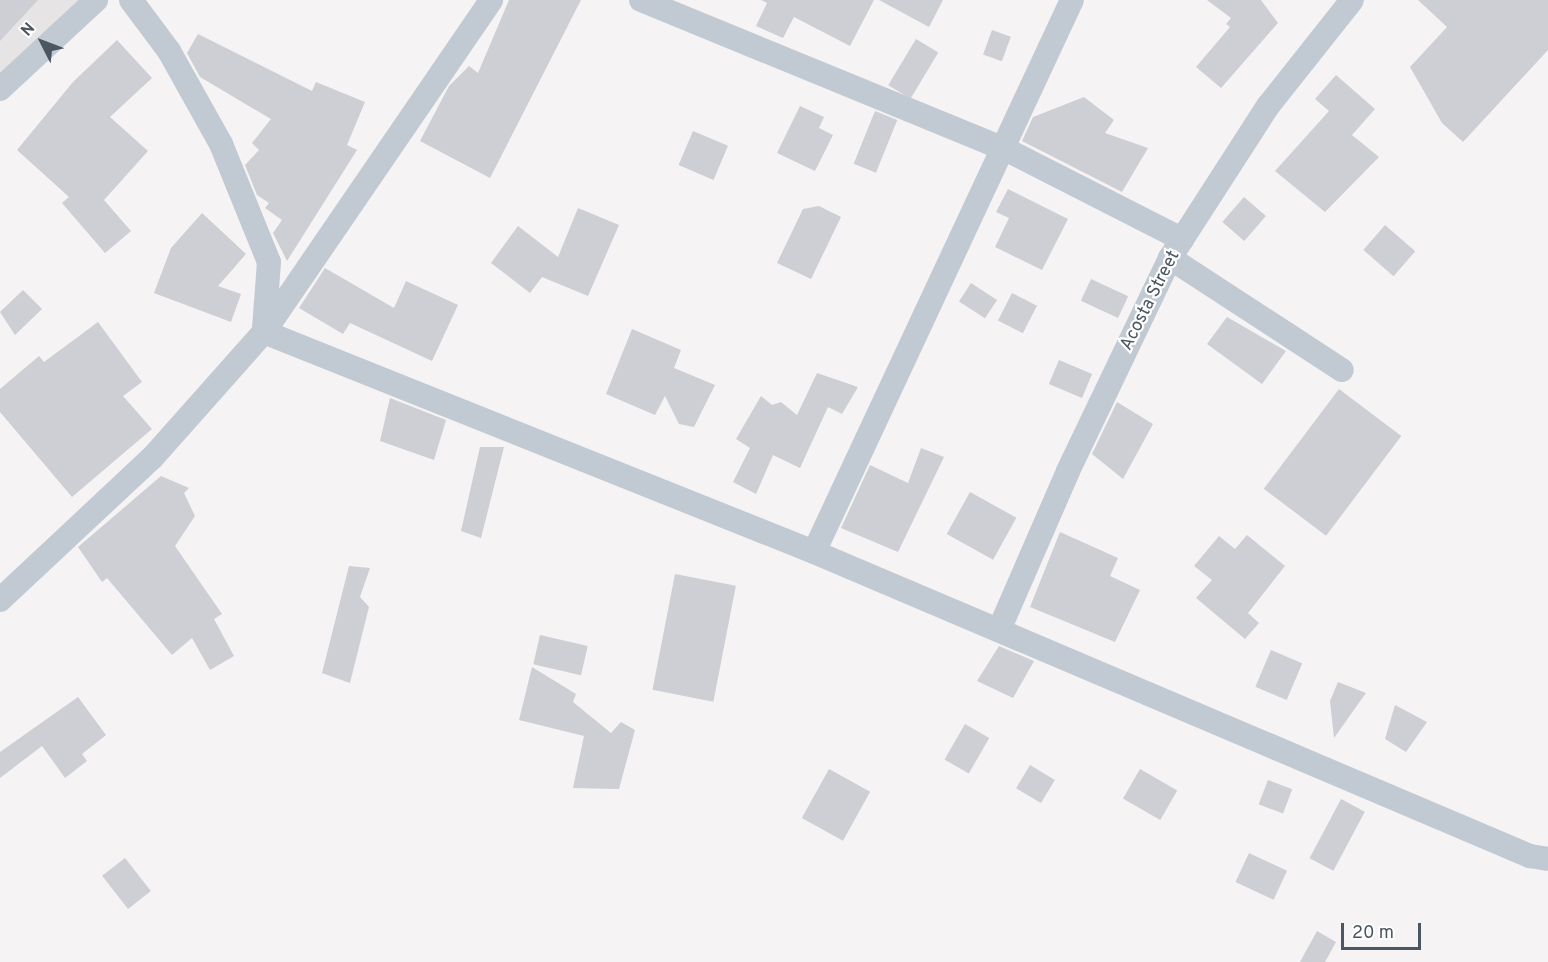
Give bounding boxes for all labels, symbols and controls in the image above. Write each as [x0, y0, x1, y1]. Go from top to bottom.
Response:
north arrow [12, 12, 72, 72]
text: N [17, 19, 40, 41]
street label: Acosta Street [1117, 247, 1185, 355]
scale bar [1344, 911, 1424, 949]
text: 20 m [1352, 922, 1394, 945]

